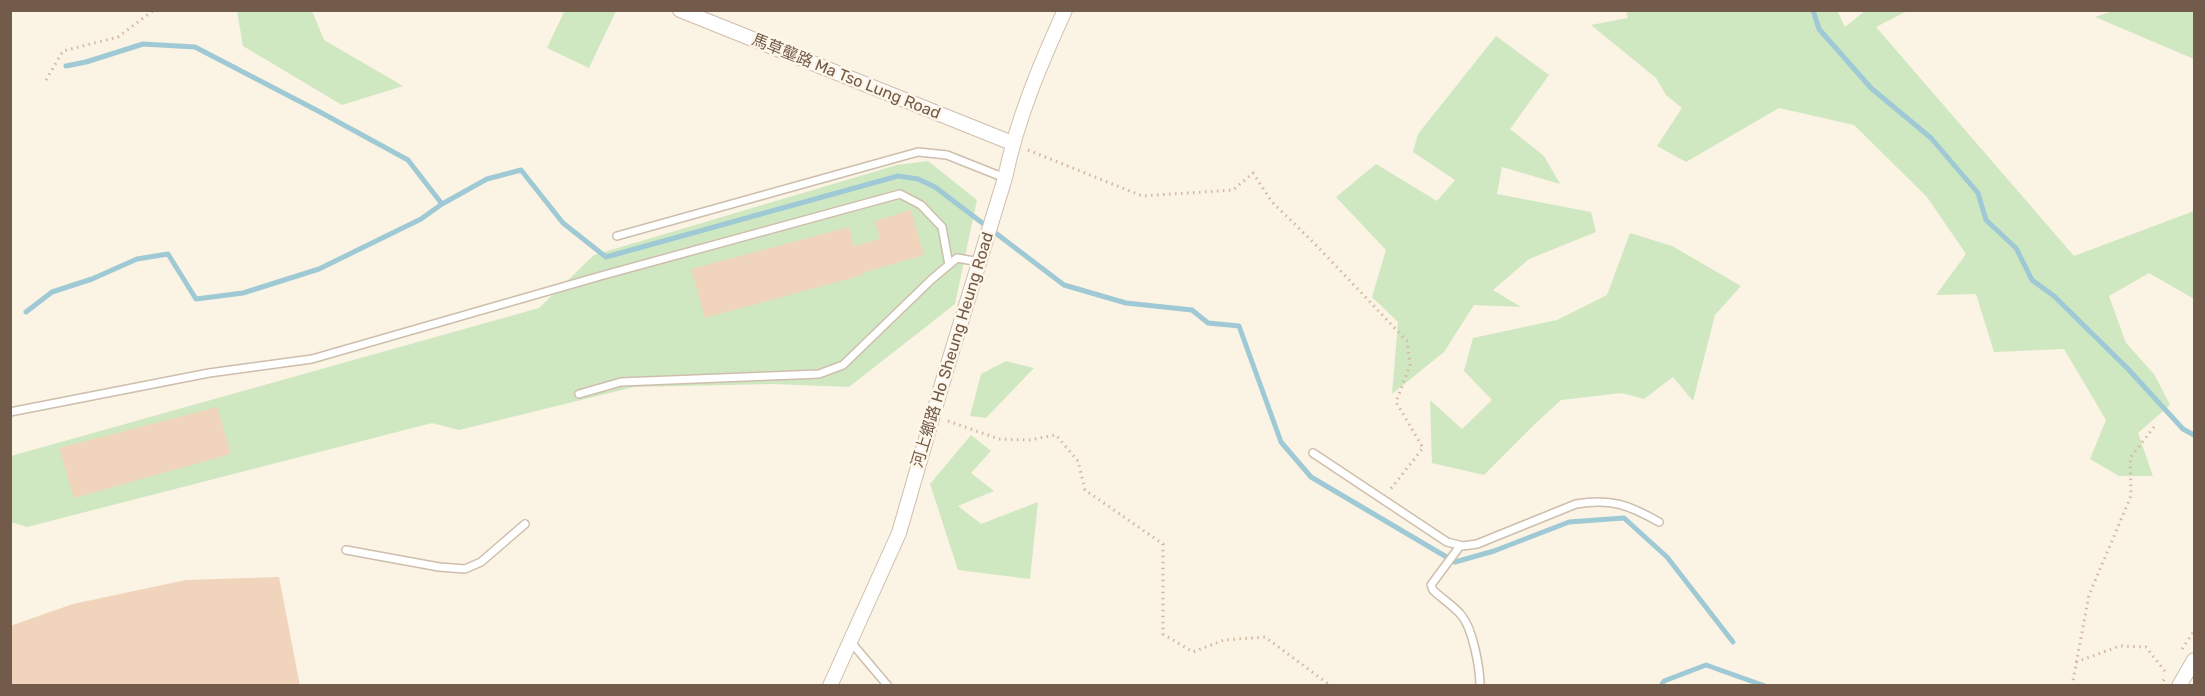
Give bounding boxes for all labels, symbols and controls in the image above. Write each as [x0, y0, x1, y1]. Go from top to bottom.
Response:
street label: 馬草壟路 Ma Tso Lung Road [749, 30, 943, 124]
street label: 河上鄉路 Ho Sheung Heung Road [908, 230, 998, 470]

